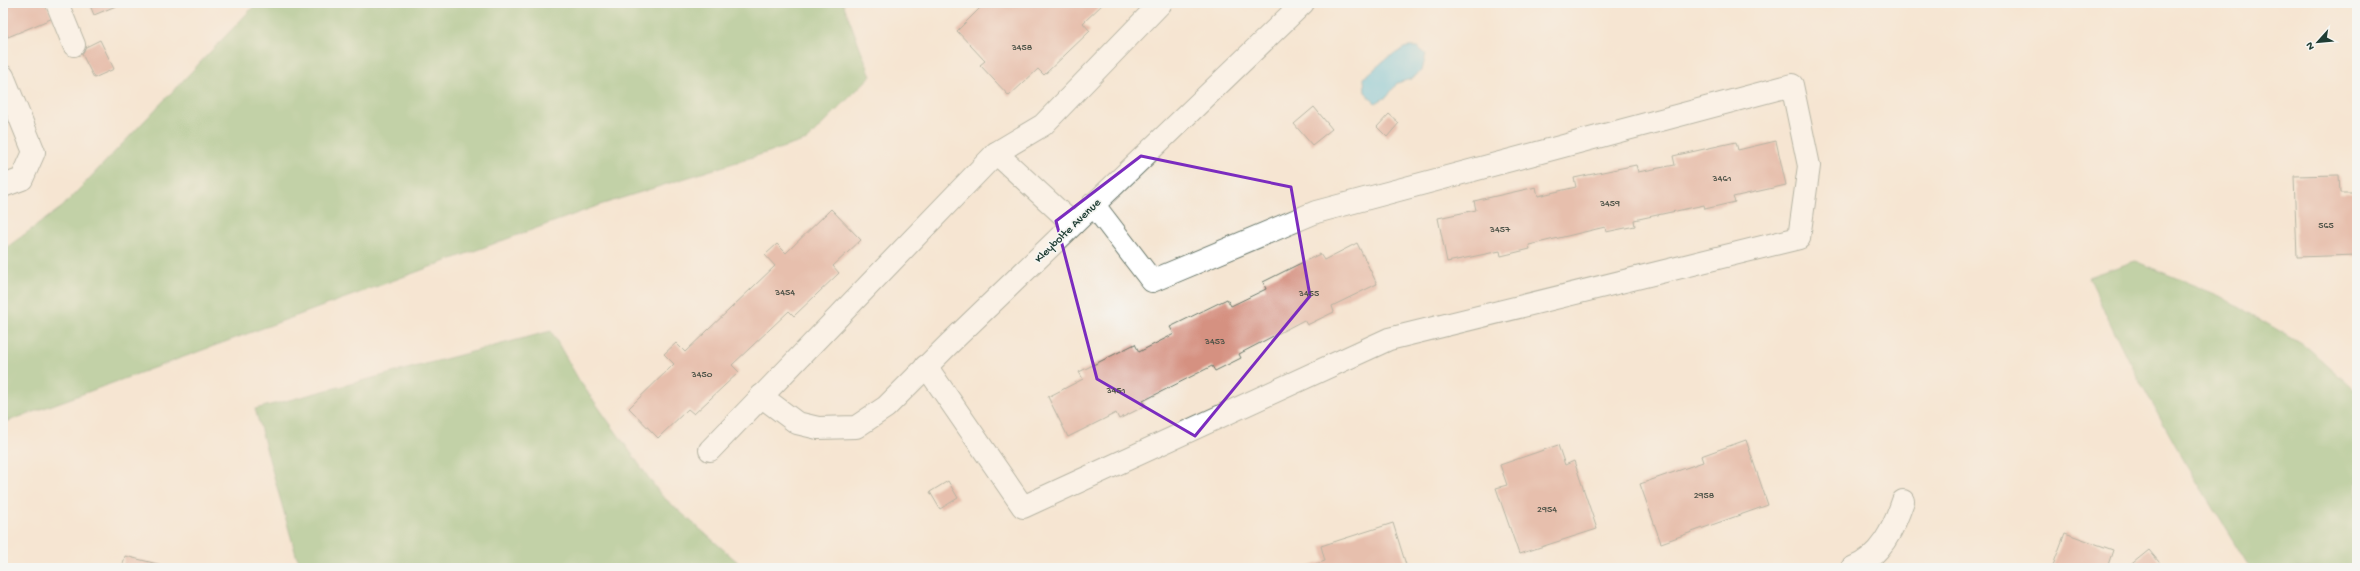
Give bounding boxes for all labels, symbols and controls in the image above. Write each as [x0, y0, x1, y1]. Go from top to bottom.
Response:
north arrow [2298, 22, 2338, 62]
text: N [2304, 40, 2318, 52]
house number: 3458 [1011, 42, 1033, 54]
house number: 3461 [1711, 173, 1732, 185]
street label: Kleybolte Avenue [1032, 196, 1105, 267]
house number: 3459 [1599, 198, 1620, 210]
house number: 565 [2318, 220, 2334, 232]
house number: 3457 [1489, 224, 1511, 236]
house number: 3454 [774, 287, 795, 299]
house number: 3455 [1298, 288, 1319, 300]
house number: 3453 [1204, 336, 1225, 348]
house number: 3450 [691, 369, 713, 381]
house number: 3451 [1105, 385, 1126, 397]
house number: 2958 [1694, 490, 1715, 502]
house number: 2954 [1537, 504, 1557, 516]

